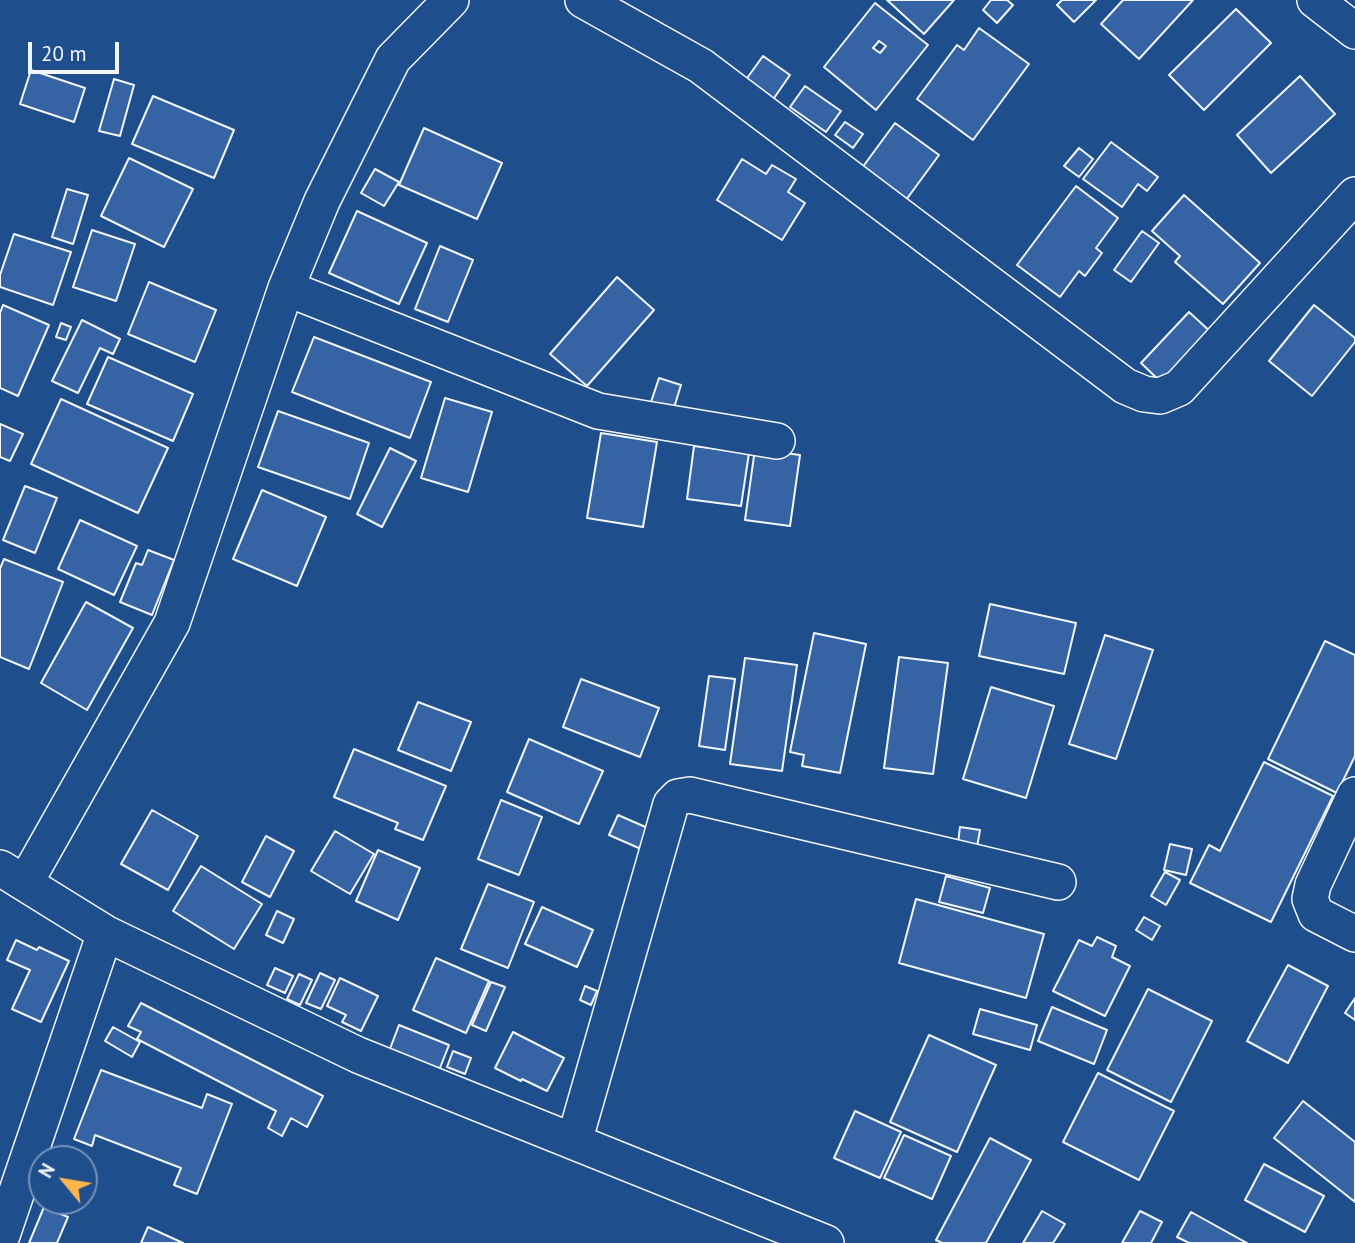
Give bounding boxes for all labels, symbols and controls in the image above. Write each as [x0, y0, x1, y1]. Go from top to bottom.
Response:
scale bar [32, 28, 122, 72]
text: 20 m [41, 40, 87, 67]
north arrow [28, 1145, 98, 1215]
text: N [33, 1159, 60, 1182]

